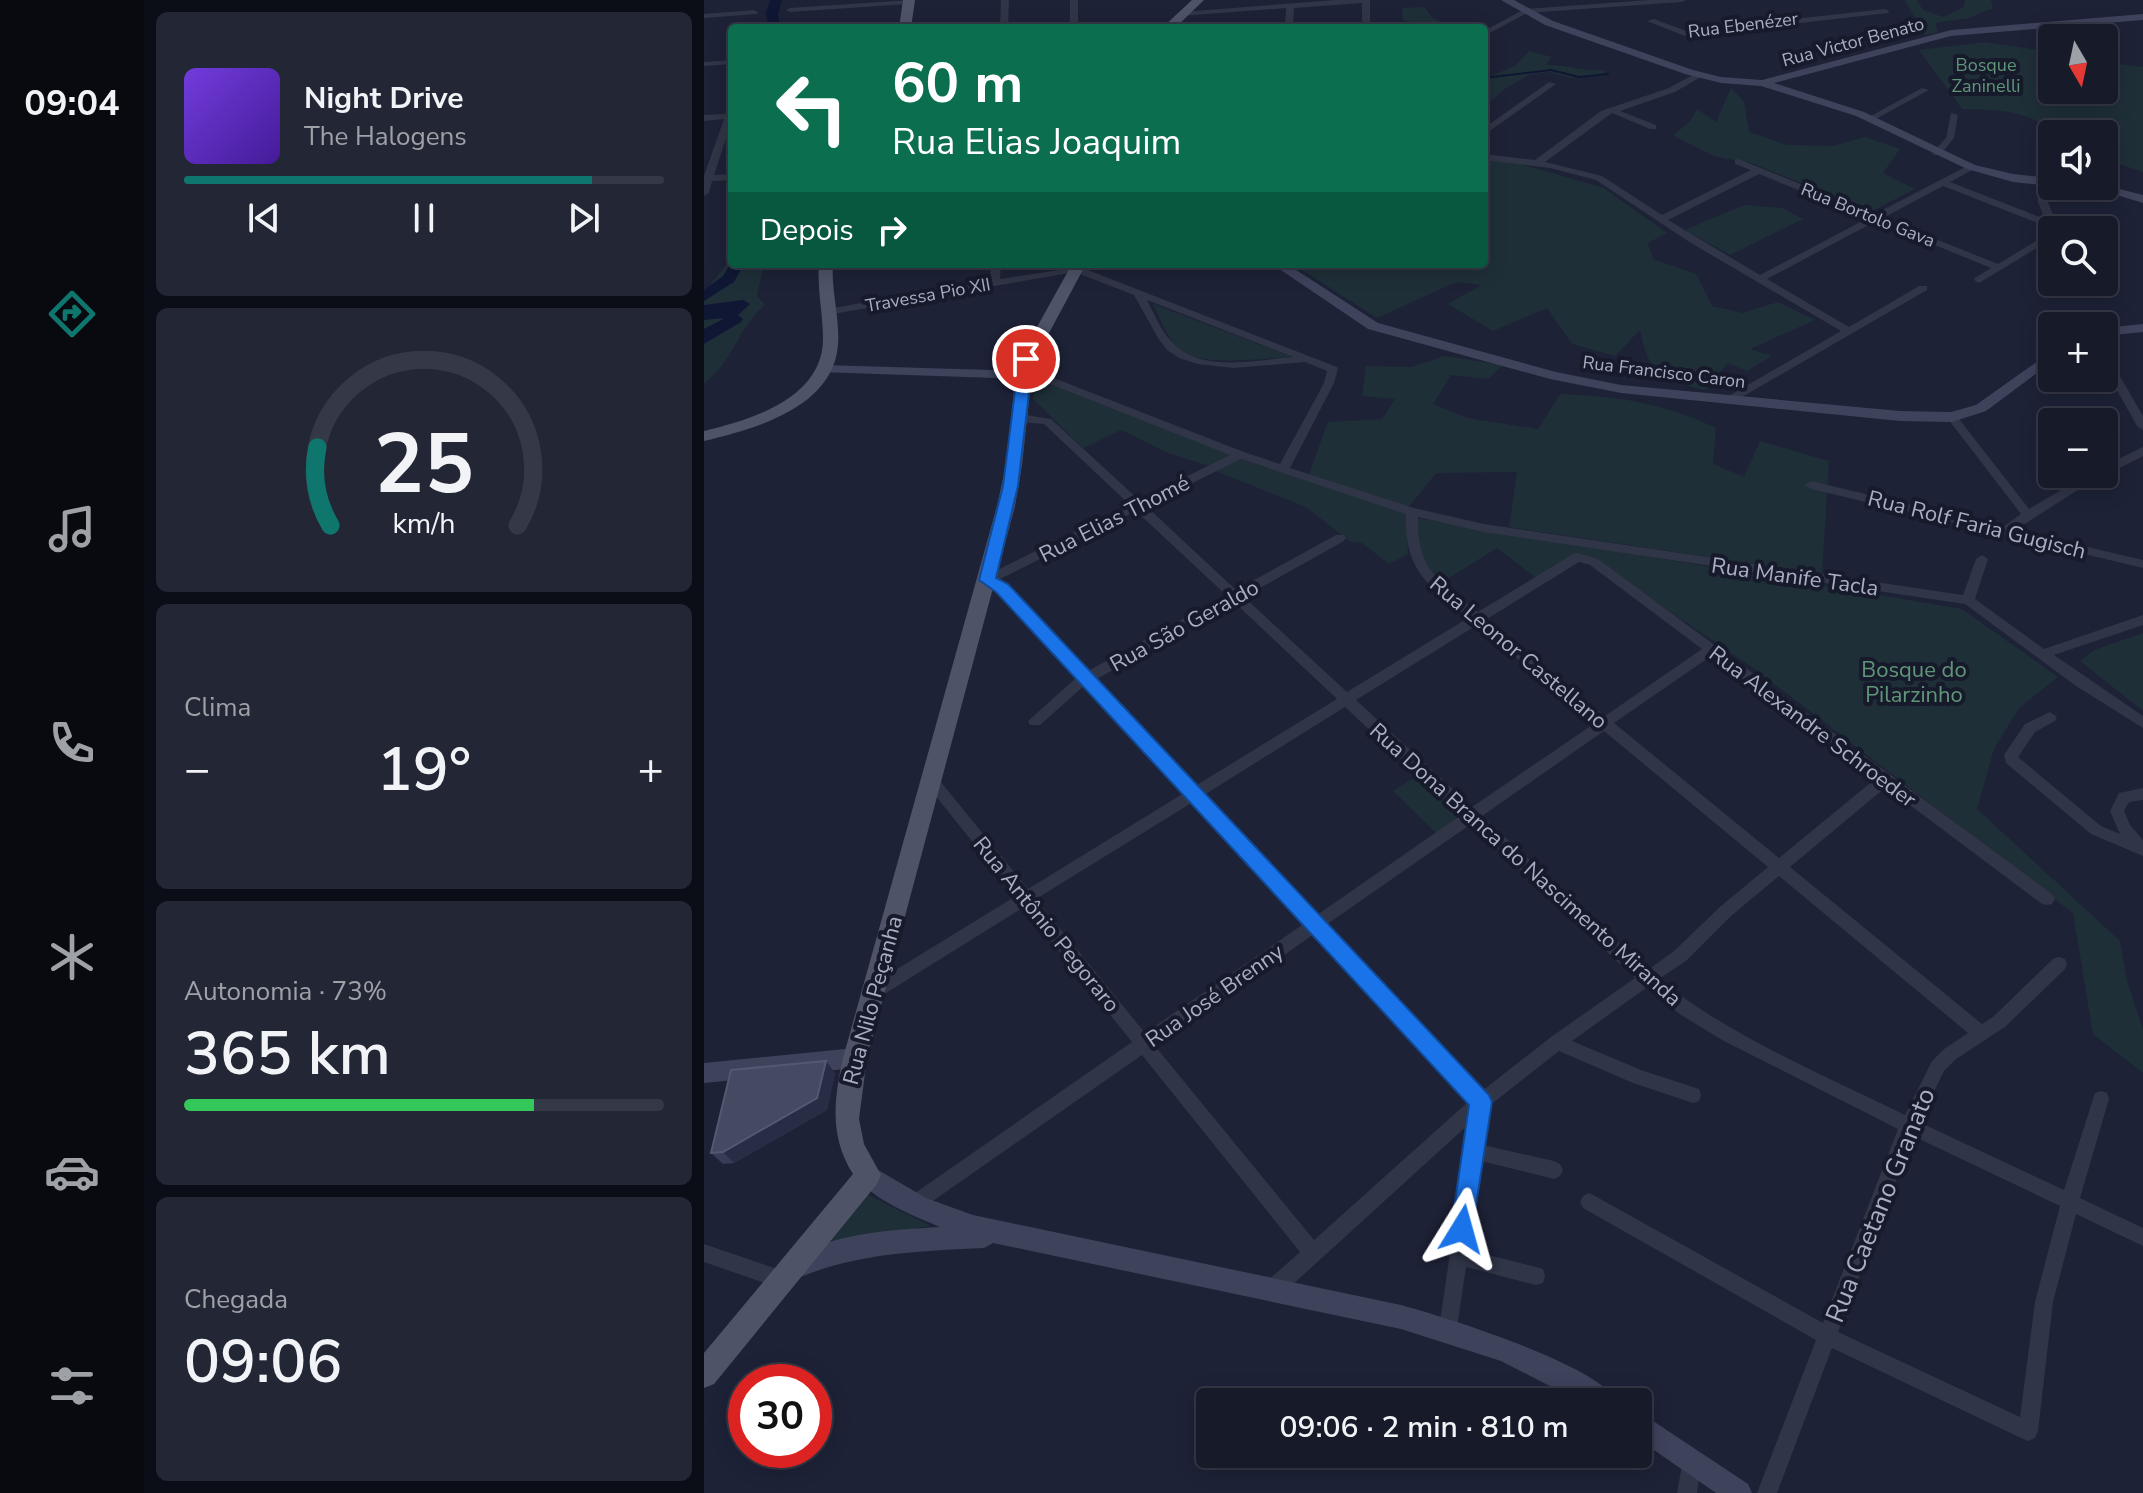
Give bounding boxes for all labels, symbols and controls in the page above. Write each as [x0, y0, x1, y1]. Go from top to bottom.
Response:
street label: Rua Ebenézer [1687, 6, 1800, 44]
street label: Rua Victor Benato [1779, 11, 1927, 73]
north arrow [2038, 24, 2118, 104]
map controls [2038, 24, 2118, 488]
text: 60 m [892, 45, 1023, 122]
park label: Bosque Zaninelli [1952, 53, 2021, 98]
icon: left [760, 56, 864, 160]
text: Night Drive [304, 78, 463, 119]
text: 09:04 [24, 79, 120, 128]
text: Rua Elias Joaquim [892, 118, 1181, 167]
text: The Halogens [304, 119, 467, 154]
button: sound [2038, 120, 2118, 200]
street label: Rua Bortolo Gava [1797, 177, 1939, 253]
icon: previous [242, 196, 286, 240]
icon: pause [402, 196, 446, 240]
icon: next [562, 196, 606, 240]
icon: right [870, 208, 914, 252]
text: Depois [760, 210, 854, 251]
button: search [2038, 216, 2118, 296]
street label: Travessa Pio XII [864, 272, 992, 318]
icon: directions [44, 286, 100, 342]
button: + [2038, 312, 2118, 392]
pin [992, 325, 1060, 393]
icon: arrive [1004, 337, 1048, 381]
street label: Rua Francisco Caron [1581, 350, 1747, 394]
text: 25 [374, 408, 474, 521]
button: − [2038, 408, 2118, 488]
street label: Rua Elias Thomé [1034, 468, 1195, 570]
street label: Rua Rolf Faria Gugisch [1865, 483, 2089, 567]
icon: music [44, 501, 100, 557]
text: km/h [393, 504, 455, 543]
street label: Rua Manife Tacla [1709, 550, 1880, 604]
street label: Rua Leonor Castellano [1423, 569, 1614, 736]
street label: Rua São Geraldo [1105, 573, 1264, 679]
street label: Rua Alexandre Schroeder [1703, 639, 1922, 815]
park label: Bosque do Pilarzinho [1861, 655, 1967, 710]
text: Clima [184, 690, 251, 725]
icon: phone [44, 715, 100, 771]
street label: Rua Dona Branca do Nascimento Miranda [1363, 716, 1688, 1013]
text: 19° [377, 729, 471, 811]
text: − [184, 740, 210, 800]
text: + [638, 740, 664, 800]
street label: Rua Antônio Pegoraro [966, 831, 1126, 1019]
street label: Rua Nilo Peçanha [836, 913, 910, 1088]
icon: climate [44, 929, 100, 985]
street label: Rua José Brenny [1140, 937, 1290, 1055]
text: Autonomia · 73% [184, 974, 387, 1009]
text: 365 km [184, 1013, 391, 1095]
street label: Rua Caetano Granato [1817, 1083, 1943, 1328]
icon: car [44, 1144, 100, 1200]
position arrow [1420, 1187, 1504, 1271]
text: Chegada [184, 1282, 288, 1317]
text: 09:06 [184, 1321, 342, 1403]
icon: filters [44, 1358, 100, 1414]
speed limit sign: 30 [728, 1364, 832, 1468]
text: 09:06 · 2 min · 810 m [1279, 1407, 1569, 1448]

